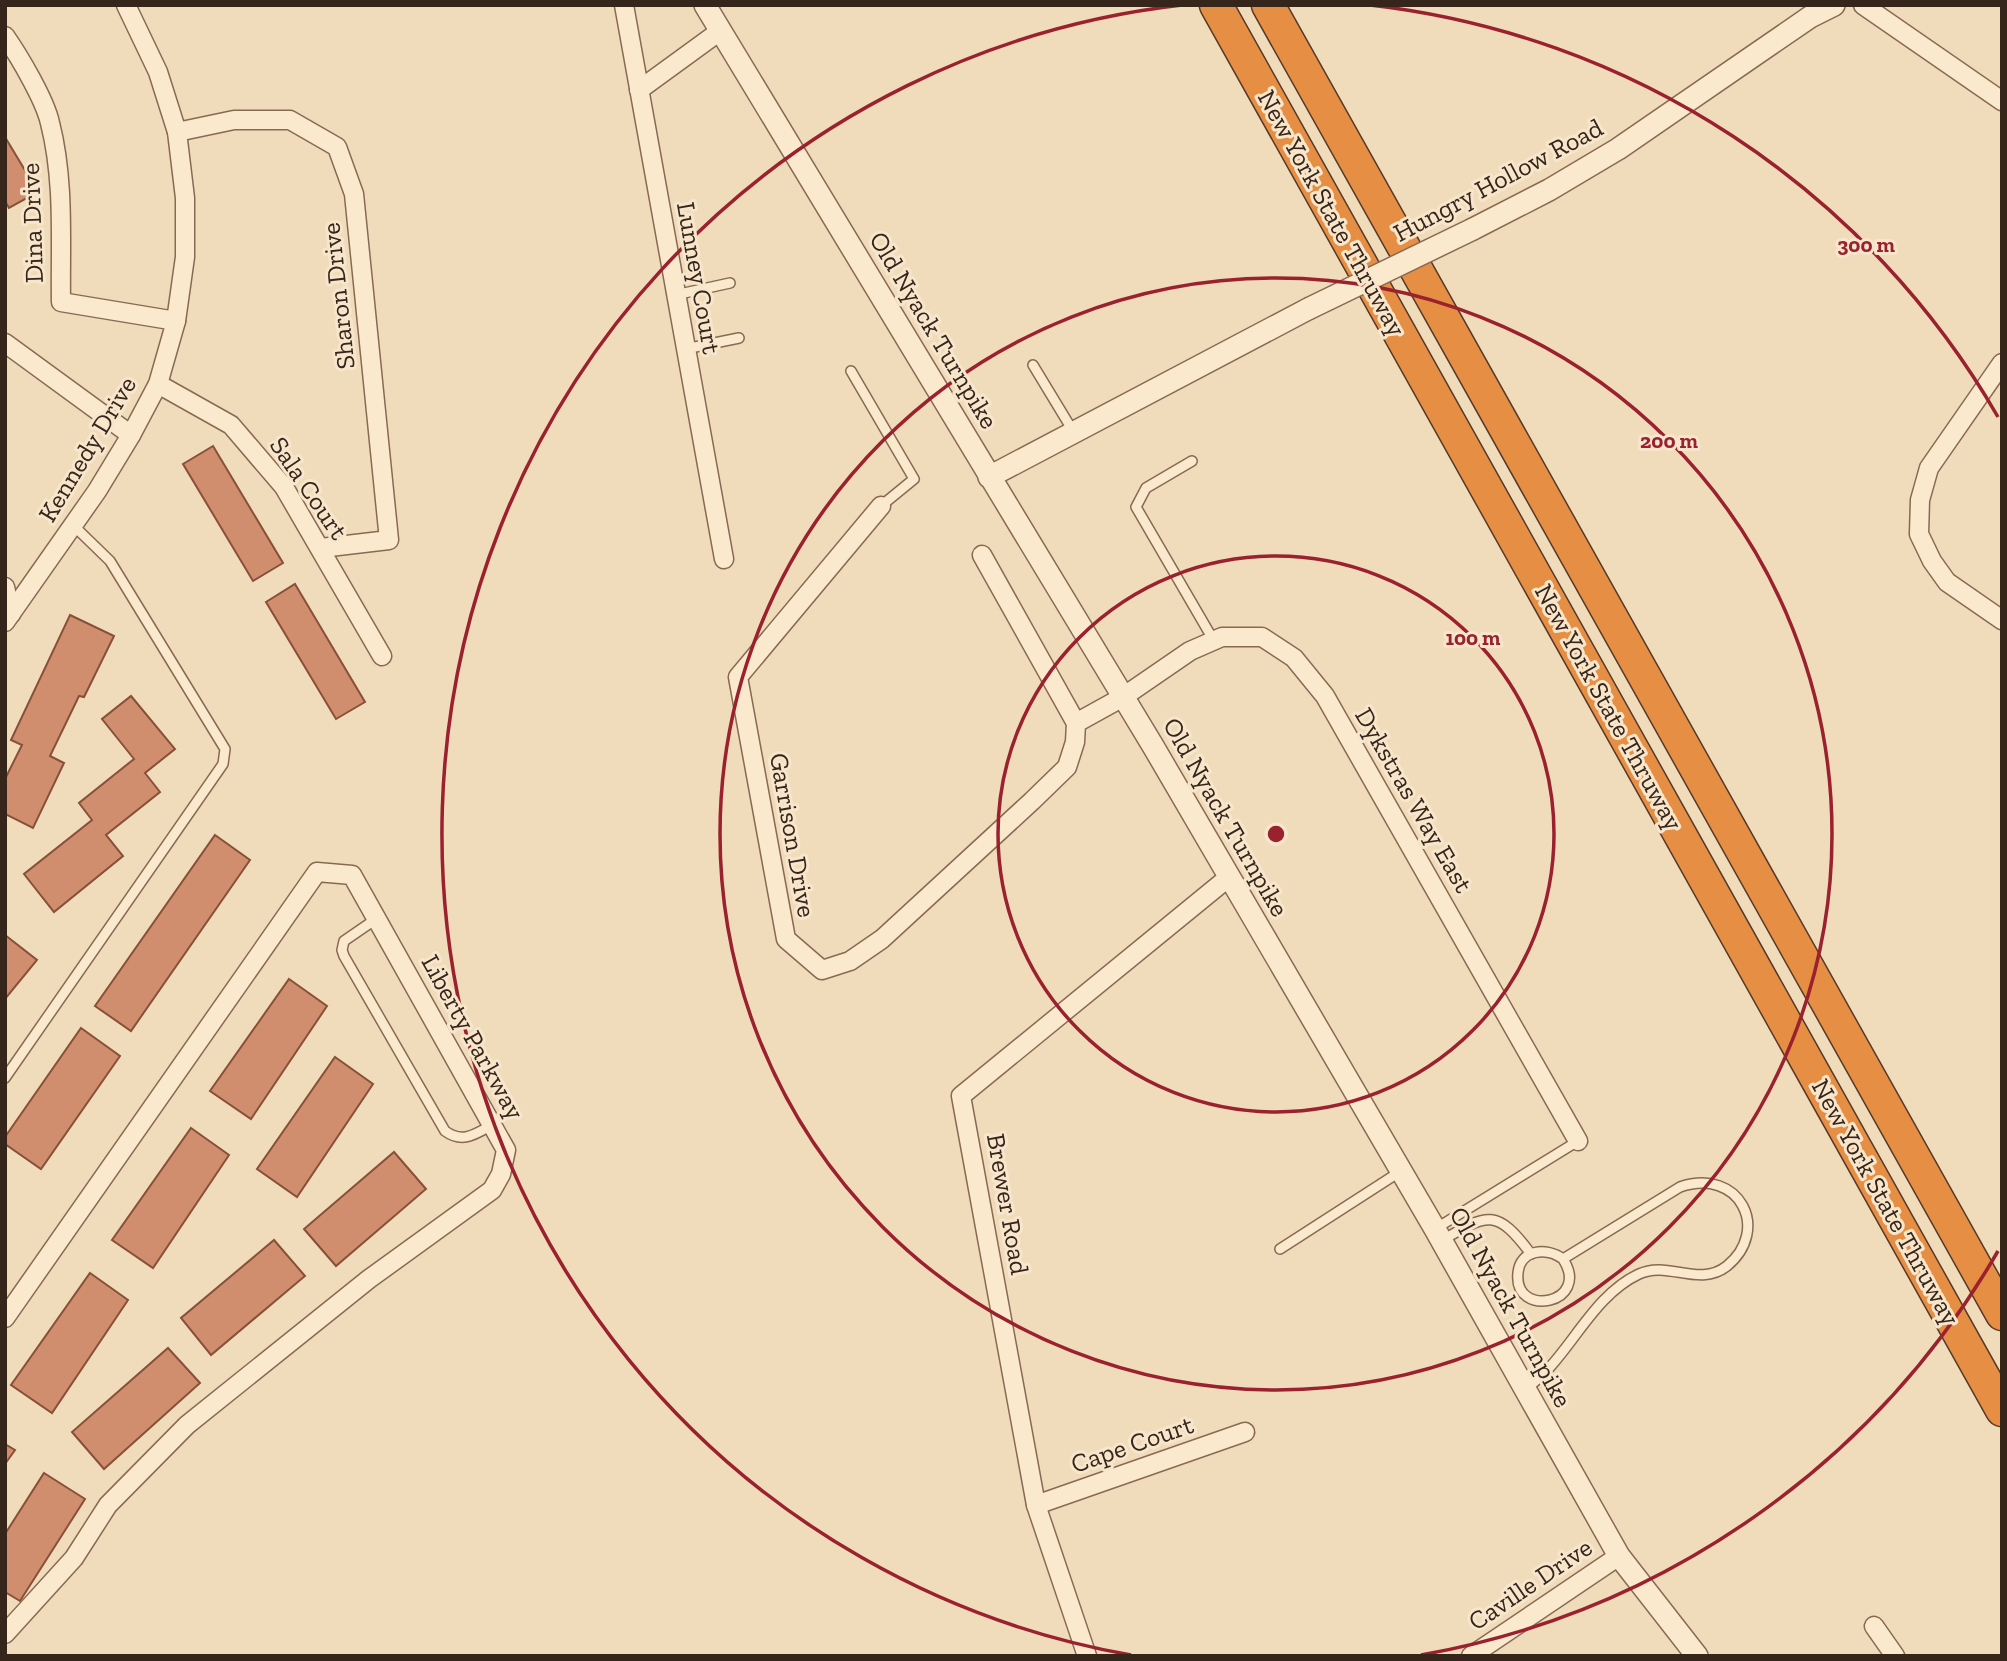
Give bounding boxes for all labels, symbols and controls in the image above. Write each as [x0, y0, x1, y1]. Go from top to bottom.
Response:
street label: New York State Thruway [1251, 84, 1413, 342]
street label: Hungry Hollow Road [1388, 111, 1608, 249]
street label: Dina Drive [14, 162, 50, 284]
street label: Lunney Court [670, 199, 728, 357]
street label: Sharon Drive [314, 221, 362, 371]
street label: Old Nyack Turnpike [863, 226, 1005, 434]
text: 300 m [1837, 232, 1895, 257]
street label: Kennedy Drive [31, 370, 143, 528]
text: 200 m [1640, 428, 1698, 453]
street label: Sala Court [263, 431, 355, 546]
street label: New York State Thruway [1528, 578, 1690, 836]
text: 100 m [1446, 625, 1501, 650]
street label: Dykstras Way East [1348, 702, 1480, 899]
street label: Old Nyack Turnpike [1156, 712, 1296, 922]
street label: Garrison Drive [763, 750, 823, 920]
centre of rings [1264, 822, 1288, 846]
street label: Liberty Parkway [415, 949, 532, 1126]
street label: New York State Thruway [1805, 1073, 1967, 1331]
street label: Brewer Road [980, 1131, 1036, 1277]
street label: Old Nyack Turnpike [1443, 1201, 1579, 1413]
street label: Cape Court [1067, 1408, 1198, 1480]
street label: Caville Drive [1462, 1531, 1598, 1637]

